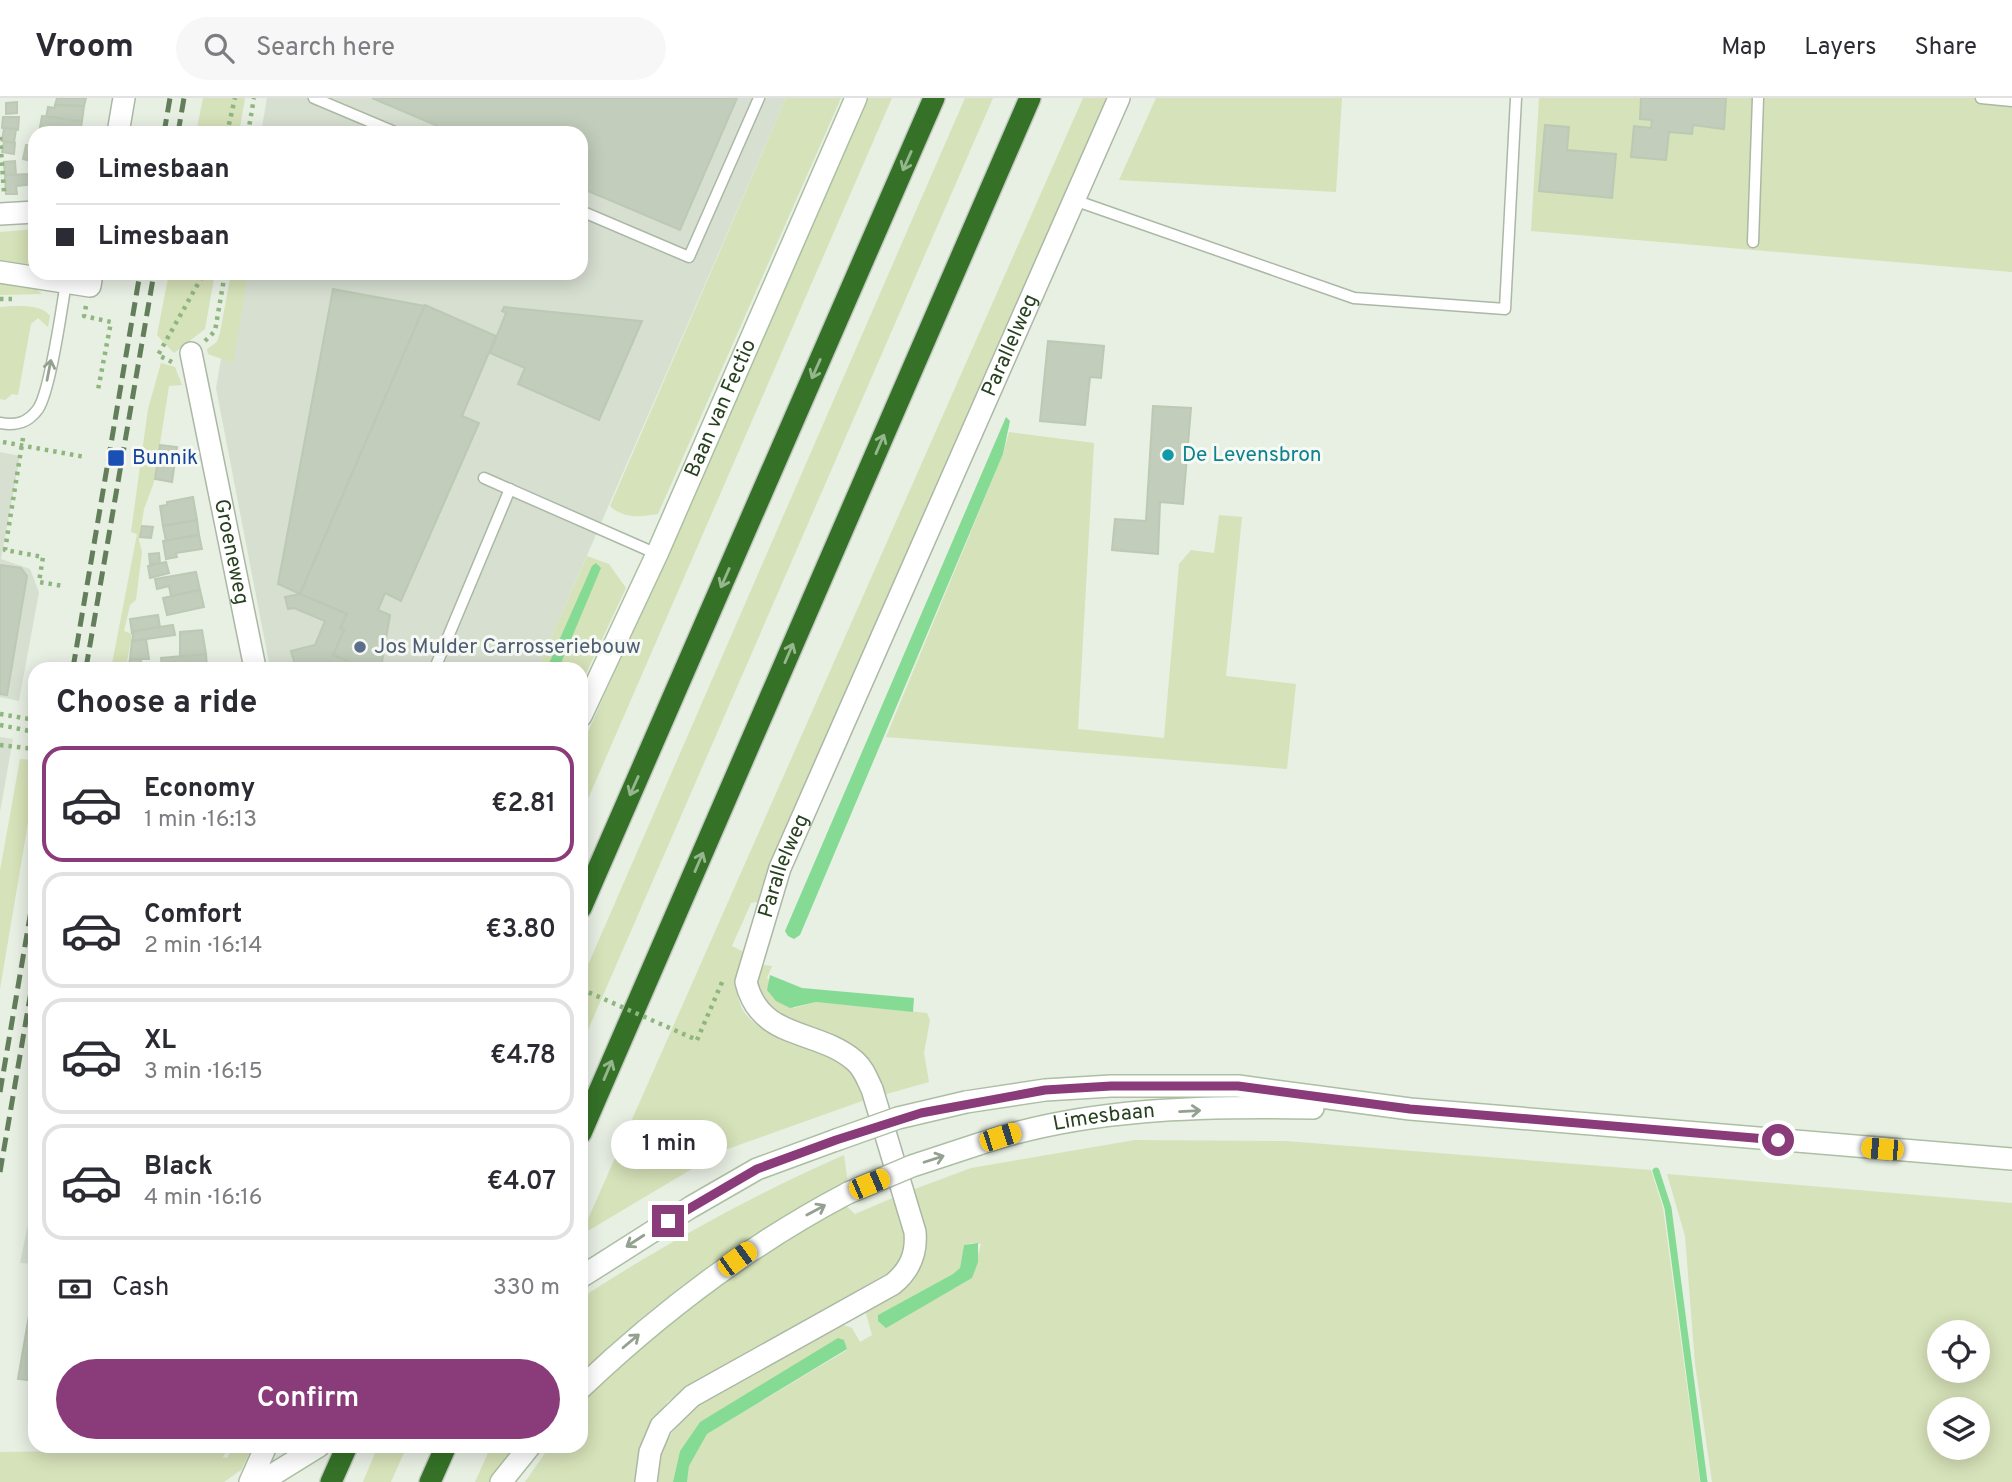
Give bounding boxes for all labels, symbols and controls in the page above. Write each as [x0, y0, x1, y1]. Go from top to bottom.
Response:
search box [176, 17, 666, 80]
text: Vroom [35, 27, 134, 69]
icon: search [200, 29, 238, 67]
text: Search here [256, 32, 395, 65]
text: Map [1721, 33, 1766, 63]
text: Layers [1804, 33, 1876, 63]
text: Share [1914, 33, 1977, 63]
one-way arrow [899, 149, 912, 171]
text: Limesbaan [98, 154, 230, 187]
text: Limesbaan [98, 221, 230, 254]
street label: Parallelweg [976, 290, 1044, 401]
street label: Baan van Fectio [679, 335, 763, 482]
one-way arrow [809, 358, 822, 379]
one-way arrow [43, 359, 56, 382]
one-way arrow [874, 434, 887, 456]
place label: De Levensbron [1182, 442, 1322, 469]
place label: Bunnik [132, 445, 198, 472]
marker: De Levensbron [1160, 447, 1176, 463]
marker: Bunnik [106, 448, 126, 468]
street label: Groeneweg [208, 497, 255, 607]
one-way arrow [718, 567, 731, 588]
place label: Jos Mulder Carrosseriebouw [374, 634, 641, 661]
marker: Jos Mulder Carrosseriebouw [352, 639, 368, 655]
one-way arrow [784, 643, 797, 664]
text: Choose a ride [56, 684, 257, 724]
icon: car [60, 773, 123, 836]
text: Economy [144, 773, 255, 806]
one-way arrow [627, 775, 640, 797]
text: €2.81 [491, 788, 556, 821]
text: 1 min · 16:13 [144, 806, 257, 835]
street label: Parallelweg [752, 810, 816, 921]
one-way arrow [693, 851, 706, 873]
icon: car [60, 899, 123, 962]
text: Comfort [144, 899, 242, 932]
text: €3.80 [485, 914, 556, 947]
text: 2 min · 16:14 [144, 932, 262, 961]
icon: car [60, 1025, 123, 1088]
text: XL [144, 1025, 176, 1058]
text: €4.78 [490, 1040, 556, 1073]
text: 3 min · 16:15 [144, 1058, 263, 1087]
one-way arrow [602, 1060, 615, 1082]
street label: Limesbaan [1051, 1097, 1156, 1138]
one-way arrow [1178, 1104, 1201, 1117]
callout: 1 min [610, 1119, 726, 1168]
car [977, 1121, 1024, 1153]
route start [1762, 1124, 1794, 1156]
text: 1 min [642, 1130, 696, 1159]
car [1861, 1137, 1904, 1161]
icon: car [60, 1151, 123, 1214]
text: Black [144, 1151, 213, 1184]
one-way arrow [923, 1152, 945, 1165]
text: €4.07 [487, 1166, 556, 1199]
car [846, 1166, 893, 1202]
text: 4 min · 16:16 [144, 1184, 263, 1213]
one-way arrow [805, 1203, 826, 1216]
route end [652, 1205, 684, 1237]
one-way arrow [626, 1235, 646, 1249]
car [714, 1238, 761, 1280]
icon: cash [56, 1270, 94, 1308]
text: Cash [112, 1272, 169, 1305]
text: 330 m [493, 1274, 560, 1303]
map controls [1927, 1320, 1990, 1460]
button: locate [1927, 1320, 1990, 1383]
one-way arrow [621, 1334, 639, 1349]
button: Confirm [56, 1359, 560, 1439]
button: layers [1927, 1397, 1990, 1460]

